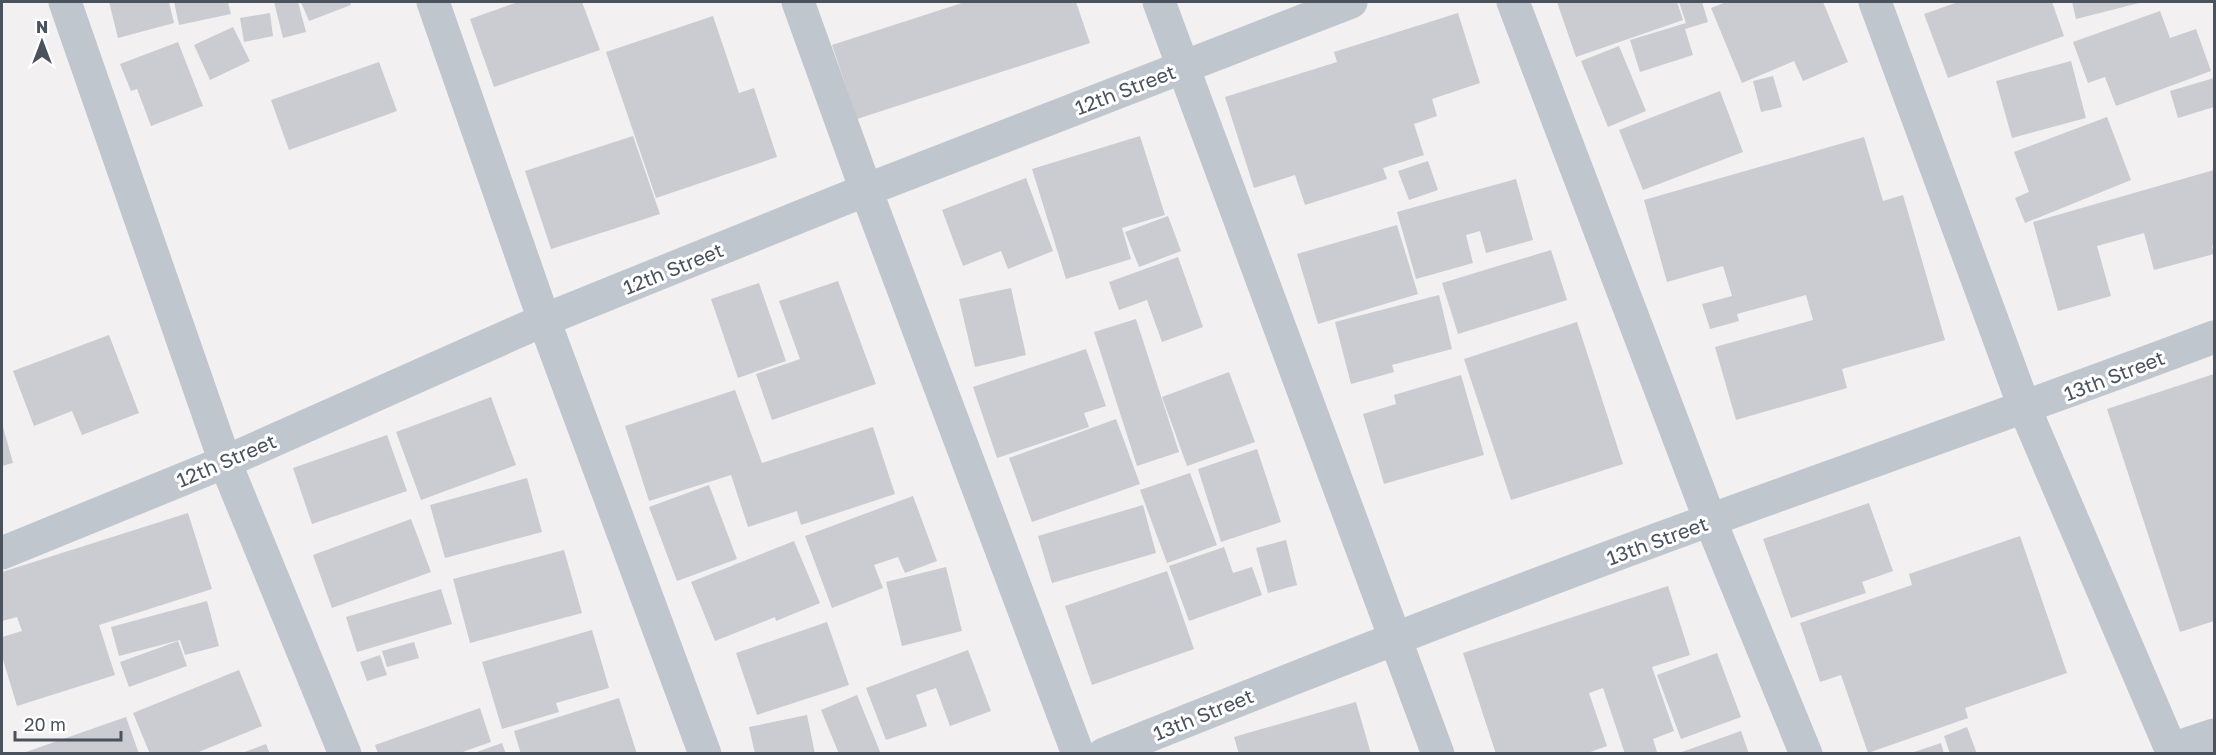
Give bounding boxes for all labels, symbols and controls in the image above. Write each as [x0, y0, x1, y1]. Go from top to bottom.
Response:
north arrow [12, 12, 72, 72]
text: N [36, 17, 48, 37]
street label: 12th Street [1071, 59, 1179, 119]
street label: 12th Street [619, 237, 727, 299]
street label: 13th Street [2060, 345, 2168, 405]
street label: 12th Street [173, 428, 279, 492]
street label: 13th Street [1603, 511, 1711, 569]
street label: 13th Street [1149, 683, 1257, 745]
scale bar [15, 704, 122, 742]
text: 20 m [24, 713, 66, 735]

